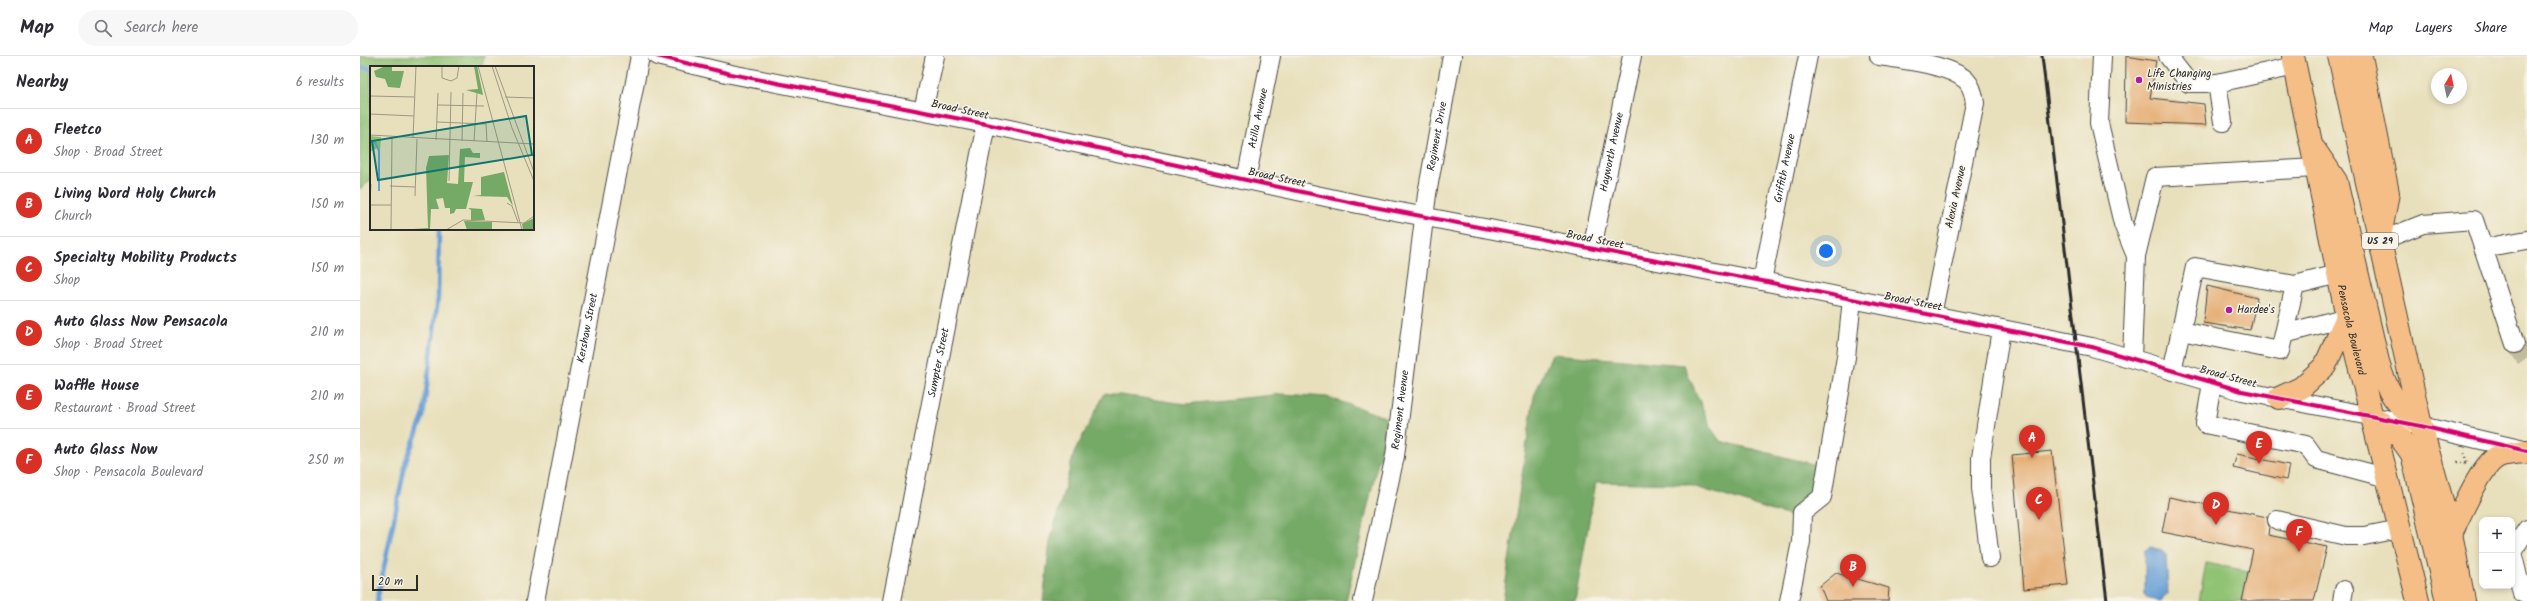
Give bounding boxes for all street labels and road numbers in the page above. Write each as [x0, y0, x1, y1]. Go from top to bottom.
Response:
street label: Atilla Avenue [1244, 87, 1273, 150]
street label: Broad Street [929, 95, 991, 125]
street label: Regiment Drive [1422, 100, 1453, 173]
street label: Hayworth Avenue [1595, 111, 1629, 193]
street label: Griffith Avenue [1769, 132, 1801, 204]
street label: Broad Street [1246, 163, 1308, 193]
street label: Alexia Avenue [1941, 164, 1971, 230]
street label: Broad Street [1565, 226, 1626, 255]
road number: US 29 [2362, 233, 2398, 249]
street label: Pensacola Boulevard [2332, 283, 2370, 378]
street label: Broad Street [1883, 288, 1944, 317]
street label: Kershaw Street [572, 291, 603, 364]
street label: Sumpter Street [923, 326, 955, 399]
street label: Broad Street [2197, 361, 2259, 393]
street label: Regiment Avenue [1387, 369, 1414, 451]

